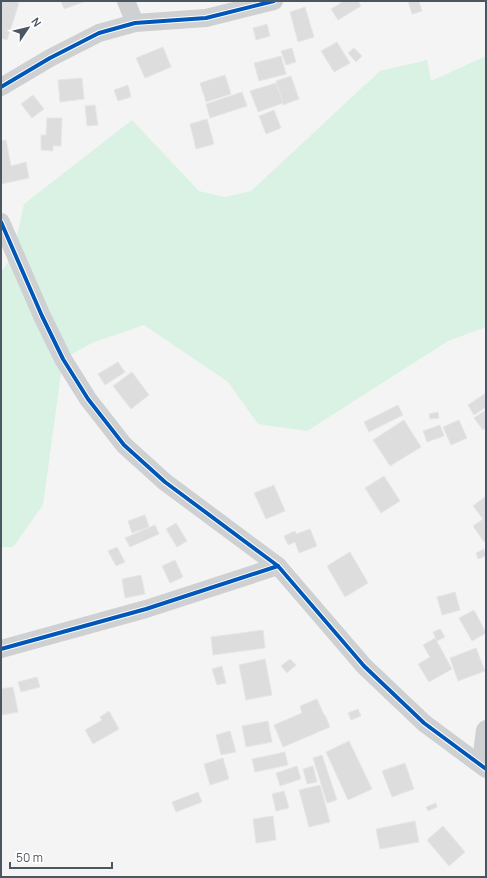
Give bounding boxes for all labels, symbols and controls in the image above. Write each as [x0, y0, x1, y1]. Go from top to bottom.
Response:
north arrow [8, 8, 48, 48]
text: N [28, 14, 45, 30]
scale bar [10, 844, 112, 870]
text: 50 m [16, 849, 43, 866]

